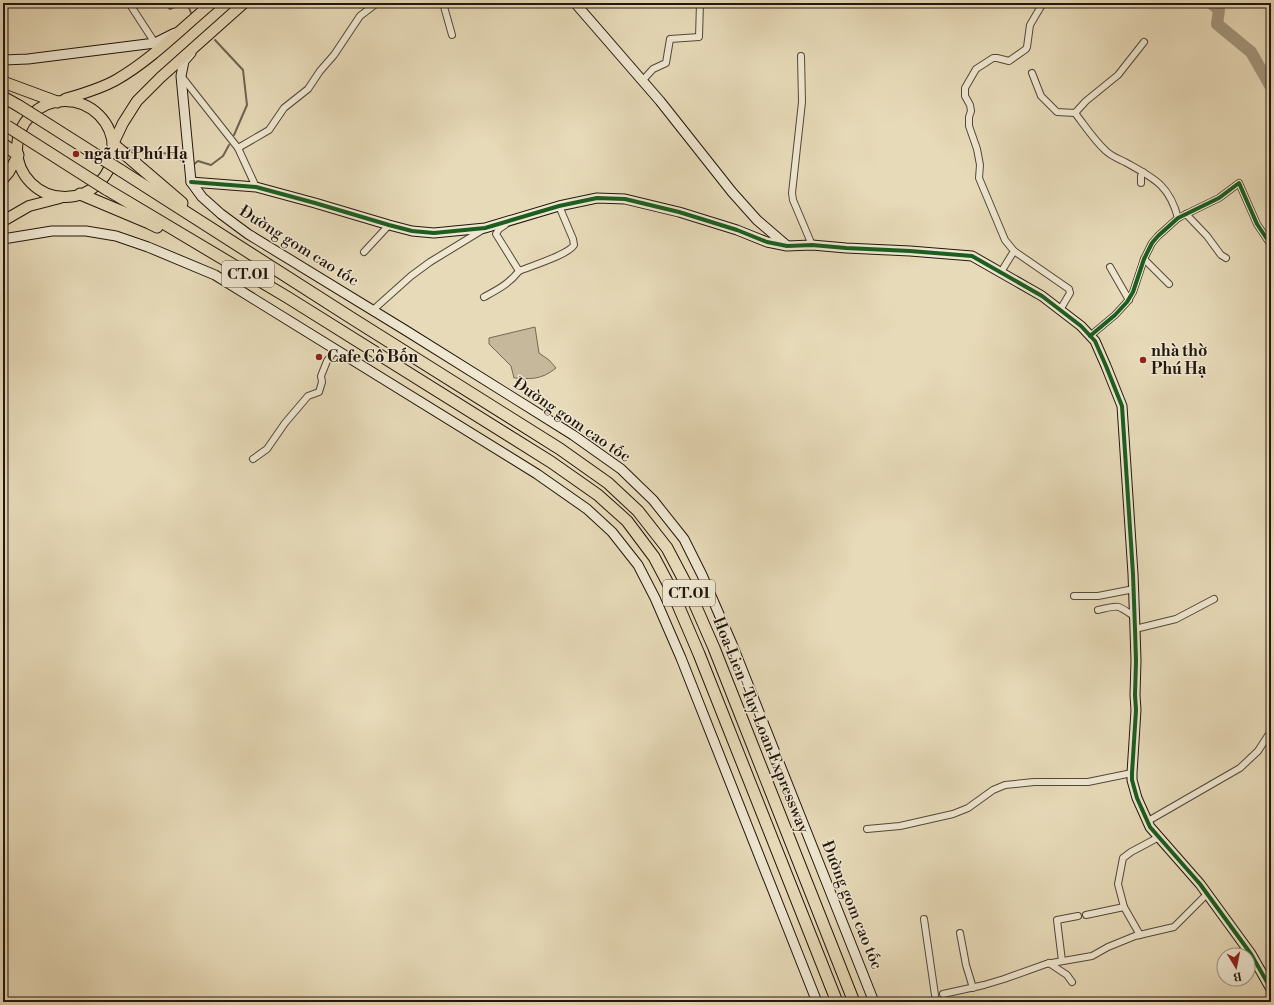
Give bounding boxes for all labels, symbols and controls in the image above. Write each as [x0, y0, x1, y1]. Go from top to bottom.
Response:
place label: ngã tư Phú Hạ [84, 144, 188, 164]
marker: ngã tư Phú Hạ [71, 149, 81, 159]
street label: Đường gom cao tốc [235, 201, 363, 291]
road number: CT.01 [222, 261, 274, 287]
place label: nhà thờ Phú Hạ [1151, 341, 1207, 379]
place label: Cafe Cô Bốn [327, 347, 418, 367]
marker: Cafe Cô Bốn [314, 352, 324, 362]
marker: nhà thờ Phú Hạ [1138, 355, 1148, 365]
street label: Đường gom cao tốc [510, 373, 634, 467]
road number: CT.01 [663, 580, 715, 606]
street label: Hoa Lien- Tuy Loan Expressway [708, 614, 814, 836]
street label: Đường gom cao tốc [817, 838, 887, 972]
north arrow [1216, 947, 1256, 987]
text: B [1232, 968, 1243, 983]

